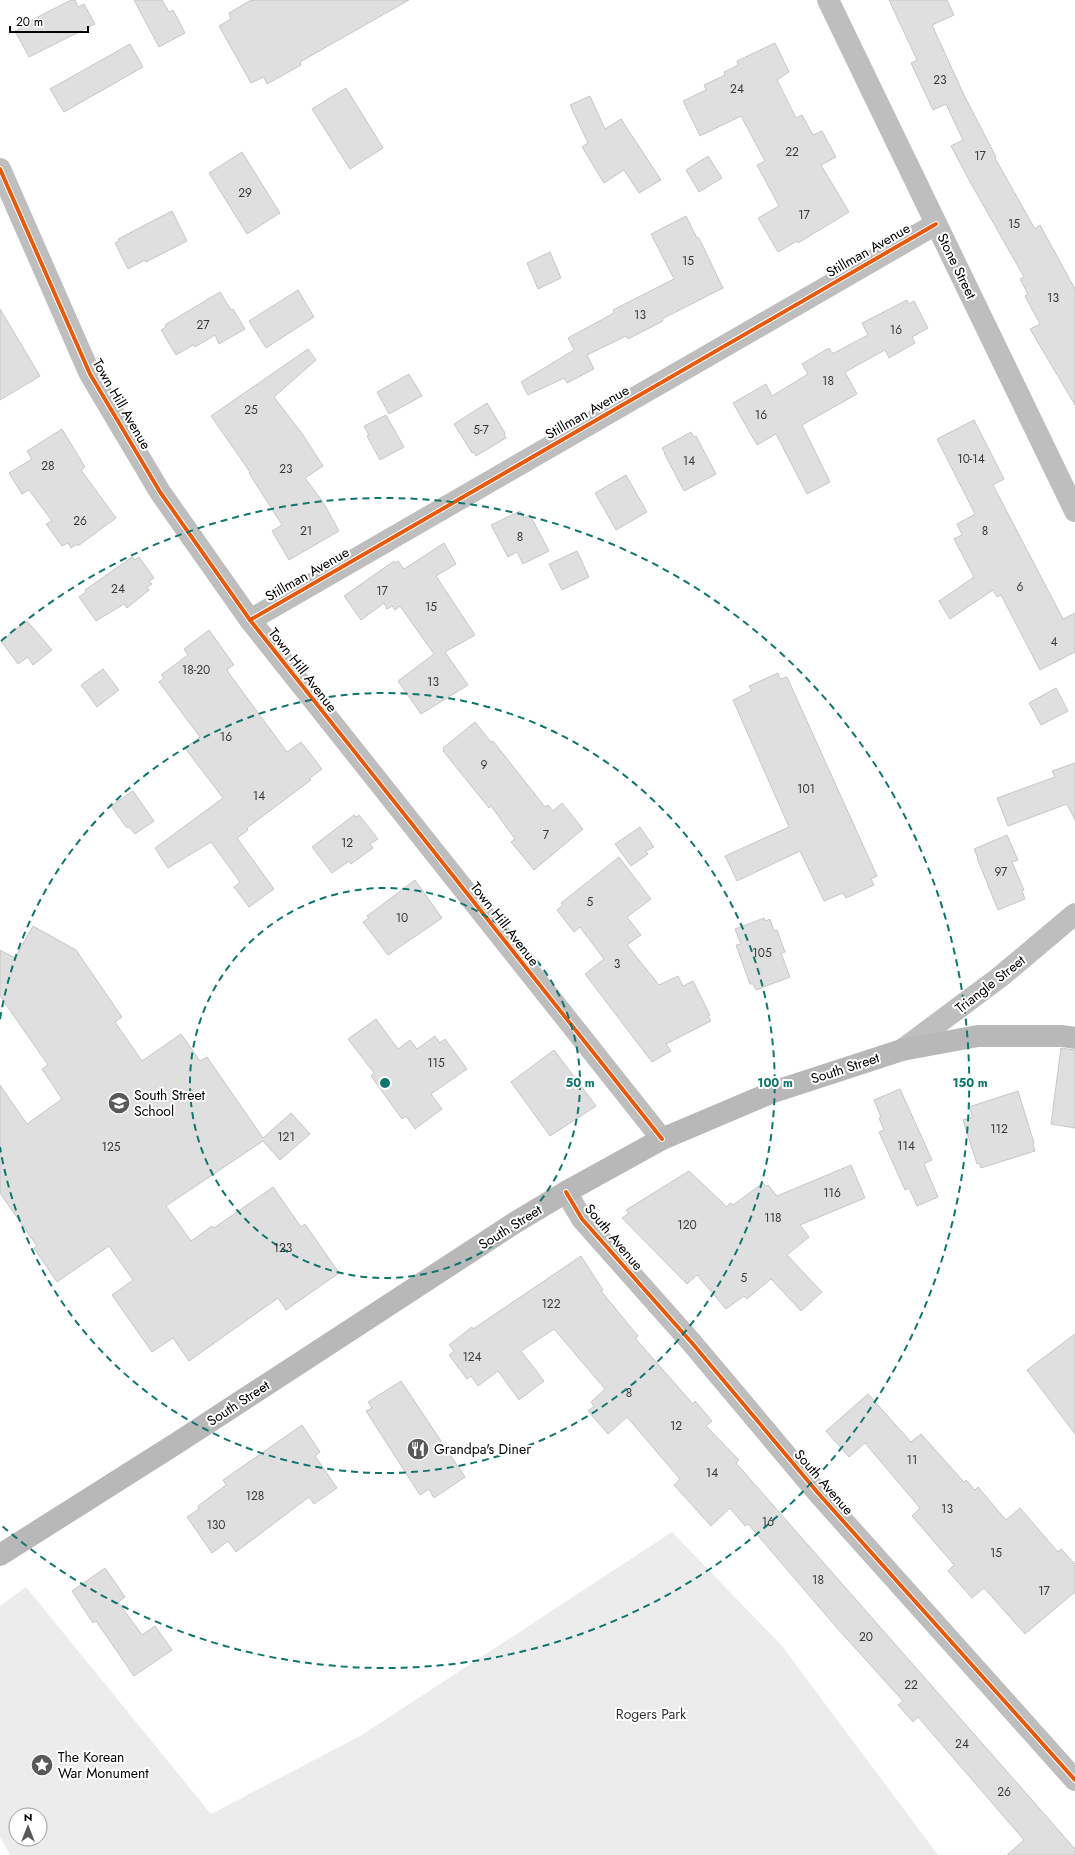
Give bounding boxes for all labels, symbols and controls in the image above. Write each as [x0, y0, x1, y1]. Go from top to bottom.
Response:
scale bar [10, 8, 88, 34]
text: 20 m [16, 13, 43, 31]
house number: 23 [933, 71, 947, 89]
house number: 24 [730, 80, 744, 98]
house number: 22 [785, 143, 799, 161]
house number: 17 [974, 147, 987, 165]
house number: 29 [238, 184, 252, 202]
house number: 17 [798, 206, 811, 224]
house number: 15 [1008, 215, 1020, 233]
street label: Stillman Avenue [822, 218, 914, 282]
street label: Stone Street [932, 230, 982, 303]
house number: 15 [682, 252, 694, 270]
house number: 13 [1047, 289, 1059, 307]
house number: 13 [634, 306, 646, 324]
house number: 27 [196, 316, 210, 334]
house number: 16 [890, 321, 902, 339]
street label: Town Hill Avenue [88, 355, 156, 453]
house number: 18 [822, 372, 834, 390]
street label: Stillman Avenue [541, 380, 633, 444]
house number: 25 [244, 401, 258, 419]
house number: 16 [755, 406, 767, 424]
house number: 5-7 [473, 421, 489, 439]
house number: 10-14 [957, 450, 985, 468]
house number: 14 [683, 452, 695, 470]
house number: 28 [41, 457, 55, 475]
house number: 23 [279, 460, 293, 478]
house number: 26 [73, 512, 87, 530]
house number: 21 [300, 522, 312, 540]
house number: 8 [982, 522, 988, 540]
house number: 8 [517, 528, 523, 546]
street label: Stillman Avenue [261, 542, 353, 606]
house number: 6 [1017, 578, 1024, 596]
house number: 24 [111, 580, 125, 598]
house number: 17 [376, 582, 389, 600]
house number: 15 [425, 598, 437, 616]
street label: Town Hill Avenue [264, 624, 342, 716]
house number: 4 [1051, 633, 1058, 651]
house number: 18-20 [182, 661, 210, 679]
house number: 13 [427, 673, 439, 691]
house number: 16 [220, 728, 232, 746]
house number: 9 [481, 756, 488, 774]
house number: 101 [797, 780, 815, 798]
house number: 14 [253, 787, 265, 805]
house number: 7 [543, 826, 550, 844]
house number: 12 [341, 834, 353, 852]
house number: 97 [995, 863, 1008, 881]
street label: Town Hill Avenue [466, 878, 544, 970]
house number: 5 [587, 893, 594, 911]
house number: 10 [396, 909, 408, 927]
house number: 105 [752, 944, 772, 962]
street label: Triangle Street [951, 950, 1030, 1018]
house number: 3 [614, 955, 621, 973]
street label: South Street [808, 1047, 882, 1088]
house number: 115 [427, 1054, 445, 1072]
text: 50 m [565, 1074, 595, 1092]
text: 100 m [757, 1074, 793, 1092]
text: 150 m [952, 1074, 988, 1092]
centre of rings [378, 1076, 392, 1090]
place label: South Street School [134, 1085, 206, 1121]
school or university icon: South Street School [106, 1090, 132, 1116]
house number: 112 [990, 1120, 1008, 1138]
house number: 121 [277, 1128, 295, 1146]
house number: 114 [897, 1137, 915, 1155]
house number: 125 [102, 1138, 121, 1156]
house number: 116 [823, 1184, 841, 1202]
street label: South Street [475, 1199, 546, 1254]
street label: South Avenue [580, 1199, 648, 1275]
house number: 118 [764, 1209, 782, 1227]
house number: 120 [677, 1216, 697, 1234]
house number: 123 [274, 1239, 293, 1257]
house number: 5 [741, 1269, 748, 1287]
house number: 122 [541, 1295, 561, 1313]
house number: 124 [462, 1348, 482, 1366]
street label: South Street [203, 1375, 274, 1431]
house number: 8 [626, 1384, 632, 1402]
house number: 12 [670, 1417, 682, 1435]
restaurant icon: Grandpa's Diner [405, 1436, 431, 1462]
place label: Grandpa's Diner [434, 1439, 531, 1459]
street label: South Avenue [790, 1445, 858, 1519]
house number: 11 [907, 1451, 917, 1469]
house number: 14 [706, 1464, 718, 1482]
house number: 128 [246, 1487, 264, 1505]
house number: 13 [941, 1500, 953, 1518]
house number: 16 [762, 1513, 774, 1531]
house number: 130 [206, 1516, 226, 1534]
house number: 15 [990, 1544, 1002, 1562]
house number: 18 [812, 1571, 824, 1589]
house number: 17 [1038, 1582, 1051, 1600]
house number: 20 [859, 1628, 873, 1646]
house number: 22 [904, 1676, 918, 1694]
park label: Rogers Park [616, 1704, 687, 1724]
house number: 24 [955, 1735, 969, 1753]
place label: The Korean War Monument [58, 1747, 149, 1783]
place icon: The Korean War Monument [29, 1752, 55, 1778]
house number: 26 [997, 1783, 1011, 1801]
north arrow [8, 1807, 48, 1847]
text: N [24, 1809, 32, 1825]

